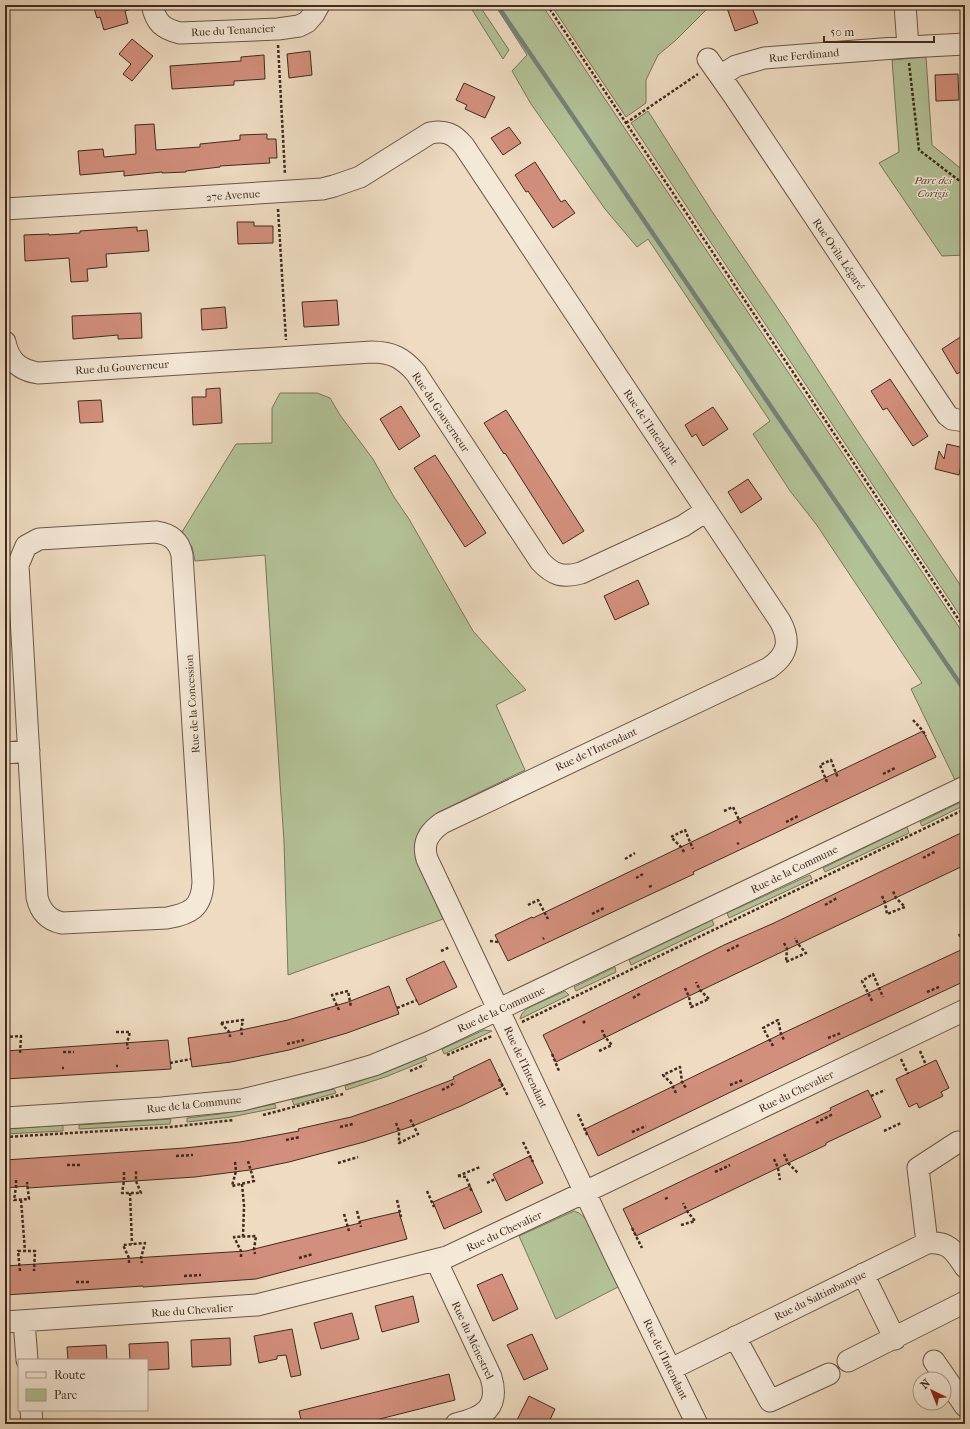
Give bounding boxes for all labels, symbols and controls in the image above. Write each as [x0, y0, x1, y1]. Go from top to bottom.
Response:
scale bar [824, 18, 934, 44]
street label: Rue du Tenancier [191, 22, 276, 39]
text: 50 m [830, 25, 854, 39]
street label: Rue Ferdinand [768, 46, 841, 65]
park label: Parc des Corigis [913, 174, 952, 200]
street label: 27e Avenue [206, 187, 261, 204]
street label: Rue Ovila-Légaré [810, 216, 868, 293]
street label: Rue du Gouverneur [75, 358, 170, 377]
street label: Rue du Gouverneur [409, 370, 472, 455]
street label: Rue de l'Intendant [620, 387, 681, 468]
street label: Rue de la Concession [183, 654, 202, 754]
street label: Rue de l'Intendant [553, 725, 639, 774]
street label: Rue de la Commune [749, 843, 840, 896]
street label: Rue de la Commune [455, 983, 548, 1035]
street label: Rue de l'Intendant [501, 1024, 550, 1110]
street label: Rue du Chevalier [757, 1067, 836, 1115]
street label: Rue de la Commune [146, 1093, 243, 1116]
street label: Rue du Chevalier [464, 1208, 544, 1255]
street label: Rue du Saltimbanque [772, 1267, 869, 1323]
street label: Rue du Ménestrel [449, 1299, 496, 1381]
street label: Rue du Chevalier [151, 1301, 234, 1320]
street label: Rue de l'Intendant [640, 1317, 691, 1402]
legend [18, 1359, 148, 1411]
text: Route [54, 1368, 86, 1382]
north arrow [912, 1371, 952, 1411]
text: N [918, 1376, 933, 1392]
text: Parc [54, 1388, 77, 1402]

